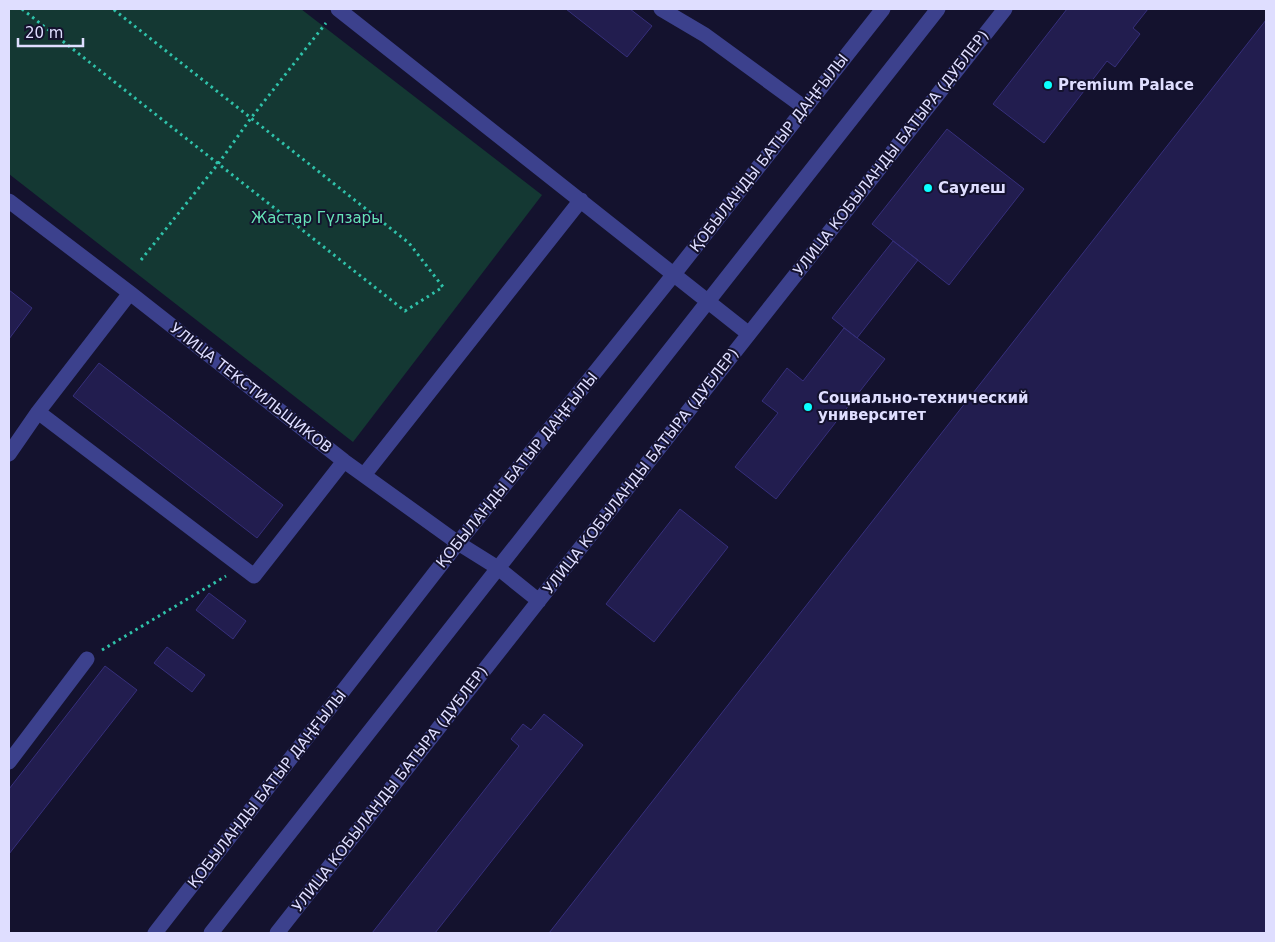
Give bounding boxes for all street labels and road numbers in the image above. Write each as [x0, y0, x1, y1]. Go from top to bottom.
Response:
street label: УЛИЦА КОБЫЛАНДЫ БАТЫРА (ДУБЛЕР) [790, 27, 992, 279]
street label: ҚОБЫЛАНДЫ БАТЫР ДАҢҒЫЛЫ [686, 50, 852, 256]
street label: УЛИЦА ТЕКСТИЛЬЩИКОВ [166, 319, 336, 457]
street label: УЛИЦА КОБЫЛАНДЫ БАТЫРА (ДУБЛЕР) [540, 345, 742, 597]
street label: ҚОБЫЛАНДЫ БАТЫР ДАҢҒЫЛЫ [432, 369, 602, 571]
street label: УЛИЦА КОБЫЛАНДЫ БАТЫРА (ДУБЛЕР) [289, 663, 491, 915]
street label: ҚОБЫЛАНДЫ БАТЫР ДАҢҒЫЛЫ [184, 686, 350, 892]

